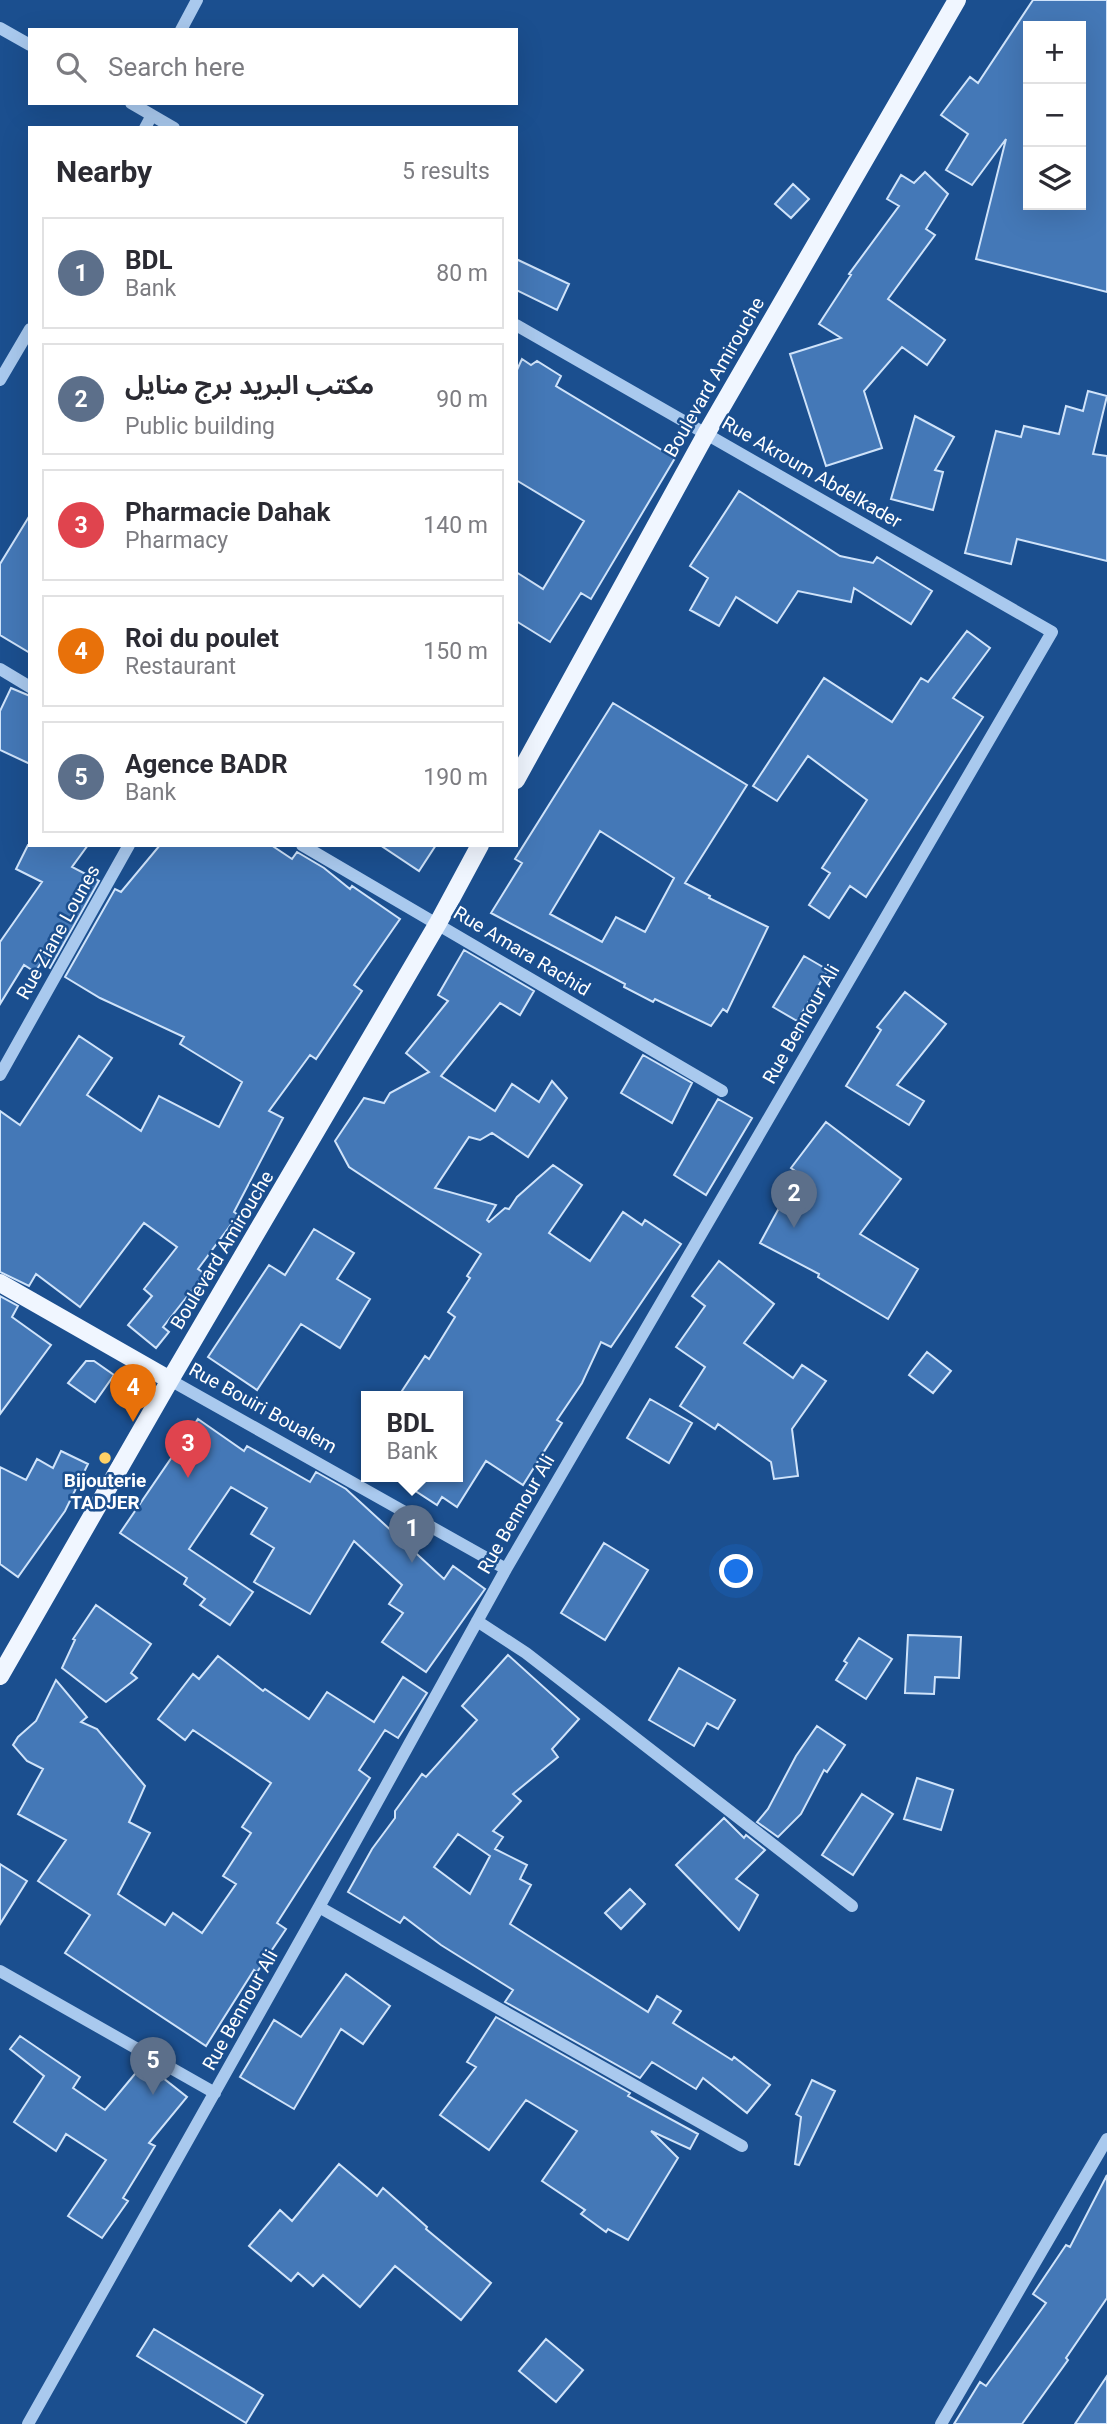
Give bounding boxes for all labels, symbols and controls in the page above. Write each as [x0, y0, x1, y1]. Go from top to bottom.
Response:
map controls [1023, 21, 1086, 210]
button: + [1023, 21, 1086, 84]
search box [28, 28, 518, 105]
icon: search [52, 48, 90, 86]
text: Search here [108, 52, 245, 82]
button: − [1023, 84, 1086, 147]
button: layers [1023, 147, 1086, 210]
text: Nearby [56, 154, 152, 189]
text: 5 results [402, 158, 490, 185]
text: BDL [125, 245, 173, 275]
text: 1 [74, 260, 88, 287]
text: 80 m [436, 260, 488, 287]
text: Bank [125, 275, 176, 302]
street label: Boulevard Amirouche [659, 293, 769, 461]
text: مكتب البريد برج منايل [125, 370, 374, 400]
text: 2 [74, 386, 88, 413]
text: 90 m [436, 386, 488, 413]
street label: Rue Akroum Abdelkader [718, 411, 906, 533]
text: Public building [125, 413, 275, 440]
text: Pharmacie Dahak [125, 497, 330, 527]
text: 3 [74, 512, 88, 539]
text: 140 m [423, 512, 488, 539]
text: Pharmacy [125, 527, 228, 554]
text: Roi du poulet [125, 623, 279, 653]
text: 4 [74, 638, 88, 665]
text: 150 m [423, 638, 488, 665]
text: Restaurant [125, 653, 236, 680]
text: Agence BADR [125, 749, 288, 779]
text: 5 [74, 764, 88, 791]
text: 190 m [423, 764, 488, 791]
text: Bank [125, 779, 176, 806]
street label: Rue Ziane Lounes [11, 861, 105, 1003]
street label: Rue Amara Rachid [450, 901, 594, 1001]
street label: Rue Bennour Ali [758, 960, 844, 1088]
street label: Boulevard Amirouche [166, 1167, 278, 1333]
pin: 2 [771, 1170, 817, 1228]
street label: Rue Bouiri Boualem [185, 1358, 341, 1458]
pin: 4 [110, 1364, 156, 1422]
popup [361, 1391, 463, 1482]
text: BDL [386, 1408, 434, 1438]
pin: 3 [165, 1420, 211, 1478]
text: Bank [386, 1438, 438, 1465]
marker: Bijouterie TADJER [97, 1450, 113, 1466]
street label: Rue Bennour Ali [473, 1450, 559, 1578]
place label: Bijouterie TADJER [64, 1469, 146, 1514]
pin: 1 [389, 1505, 435, 1563]
your location [719, 1554, 753, 1588]
street label: Rue Bennour Ali [197, 1946, 283, 2074]
pin: 5 [130, 2037, 176, 2095]

